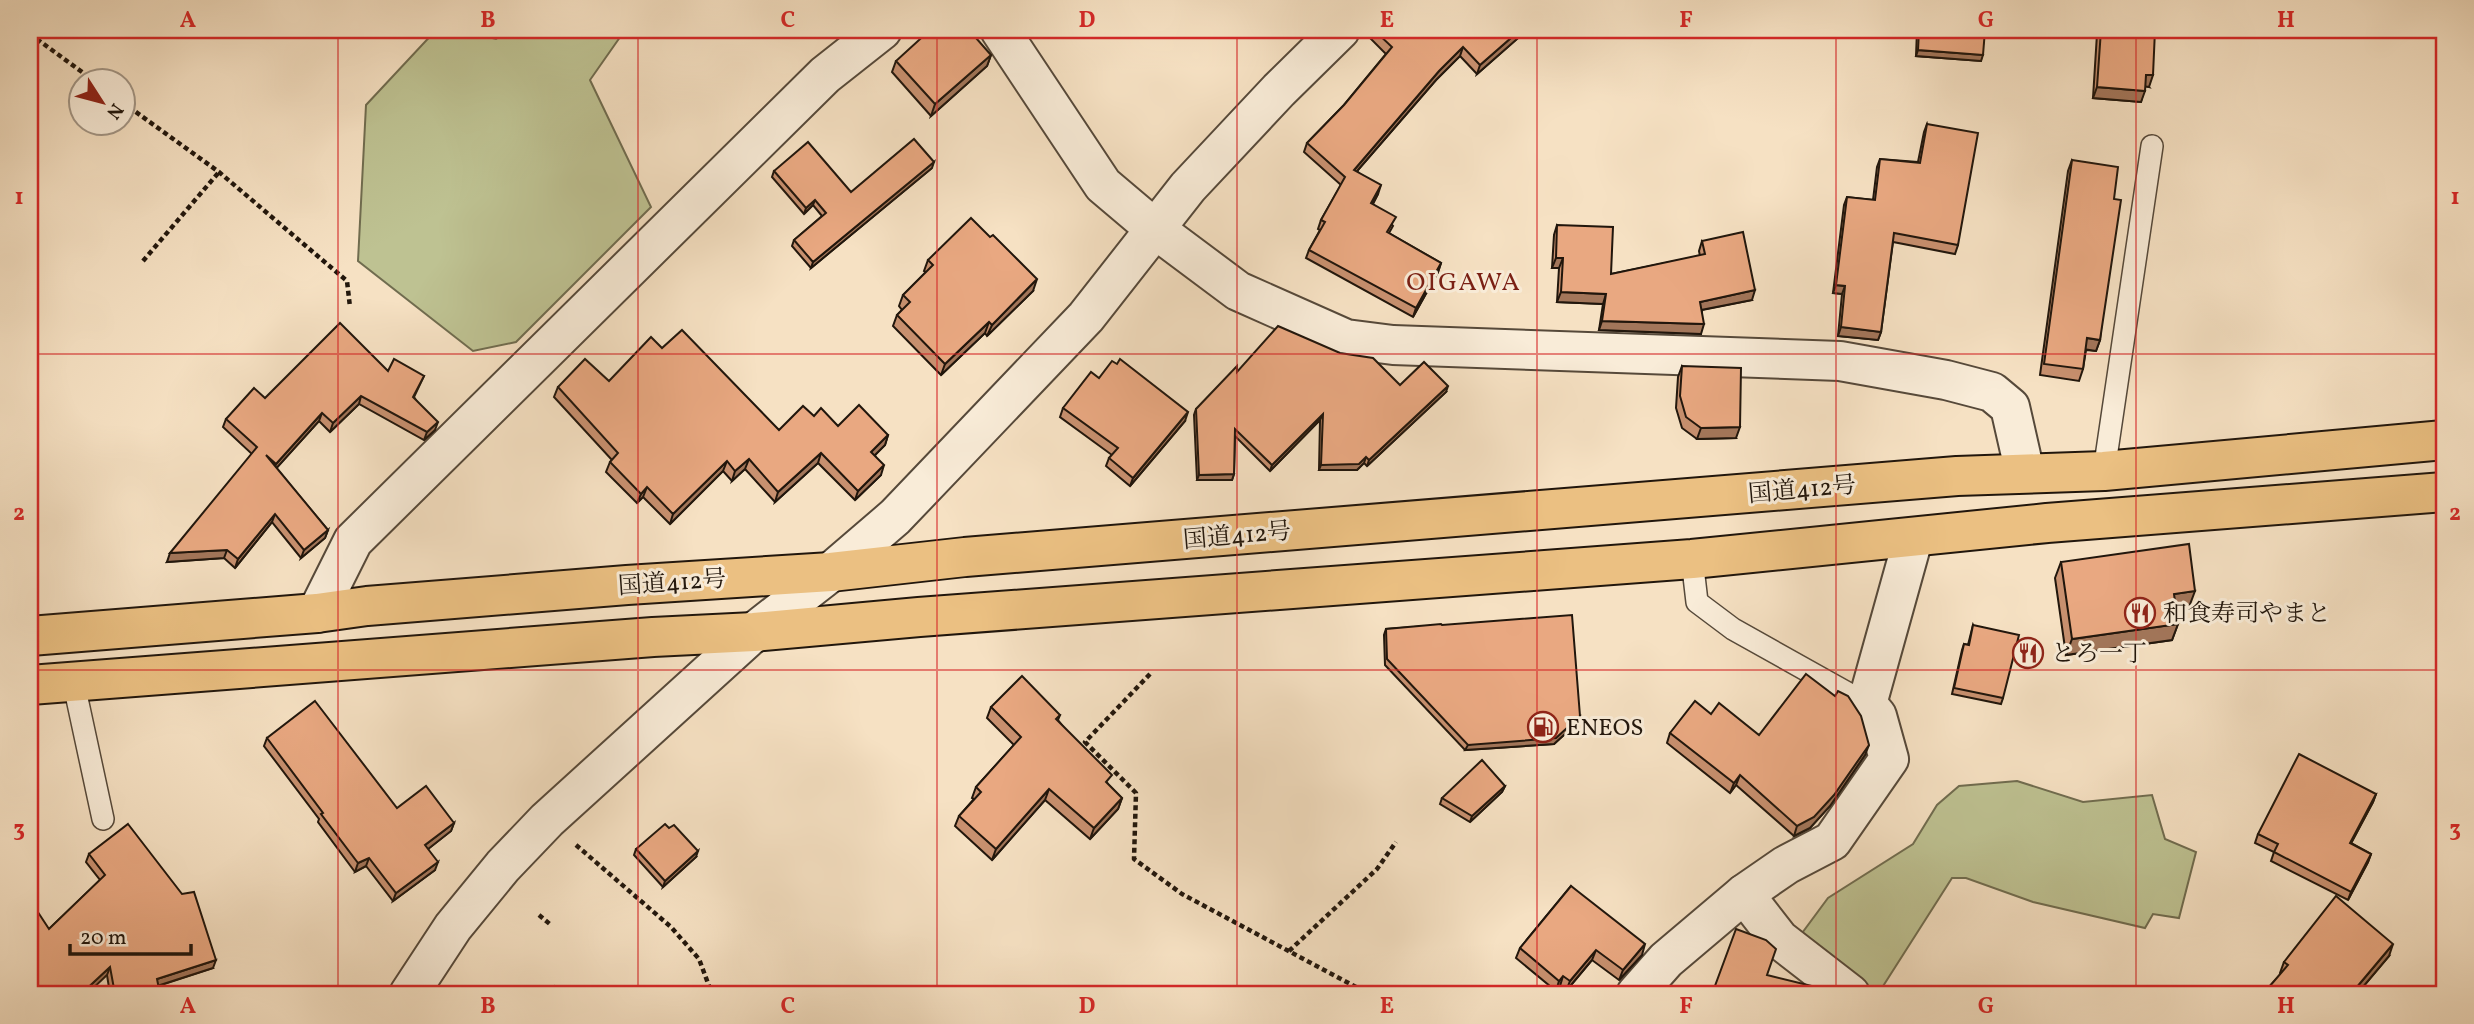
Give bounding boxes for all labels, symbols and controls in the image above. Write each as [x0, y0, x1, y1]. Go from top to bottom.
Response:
text: A [180, 5, 196, 37]
text: B [480, 5, 496, 37]
text: C [781, 5, 795, 37]
text: D [1079, 5, 1096, 37]
text: E [1380, 5, 1394, 37]
text: F [1679, 5, 1693, 37]
text: G [1978, 5, 1994, 37]
text: H [2277, 5, 2295, 37]
north arrow [66, 66, 136, 136]
text: N [99, 98, 129, 124]
text: 1 [14, 182, 24, 214]
text: 1 [2450, 182, 2460, 214]
district label: OIGAWA [1406, 265, 1522, 301]
street label: 国道412号 [1747, 469, 1858, 513]
text: 2 [13, 498, 25, 530]
text: 2 [2449, 498, 2461, 530]
street label: 国道412号 [1182, 515, 1293, 559]
street label: 国道412号 [617, 563, 727, 605]
restaurant icon: 和食寿司やまと [2123, 596, 2157, 630]
place label: 和食寿司やまと [2163, 598, 2331, 632]
restaurant icon: とろ一丁 [2011, 636, 2045, 670]
place label: とろ一丁 [2051, 638, 2147, 672]
fuel station icon: ENEOS [1526, 710, 1560, 744]
place label: ENEOS [1566, 712, 1643, 746]
text: 3 [13, 814, 25, 846]
text: 3 [2449, 814, 2461, 846]
scale bar [70, 912, 191, 956]
text: 20 m [80, 924, 126, 953]
text: A [180, 991, 196, 1023]
text: B [480, 991, 496, 1023]
text: C [781, 991, 795, 1023]
text: D [1079, 991, 1096, 1023]
text: E [1380, 991, 1394, 1023]
text: F [1679, 991, 1693, 1023]
text: G [1978, 991, 1994, 1023]
text: H [2277, 991, 2295, 1023]

